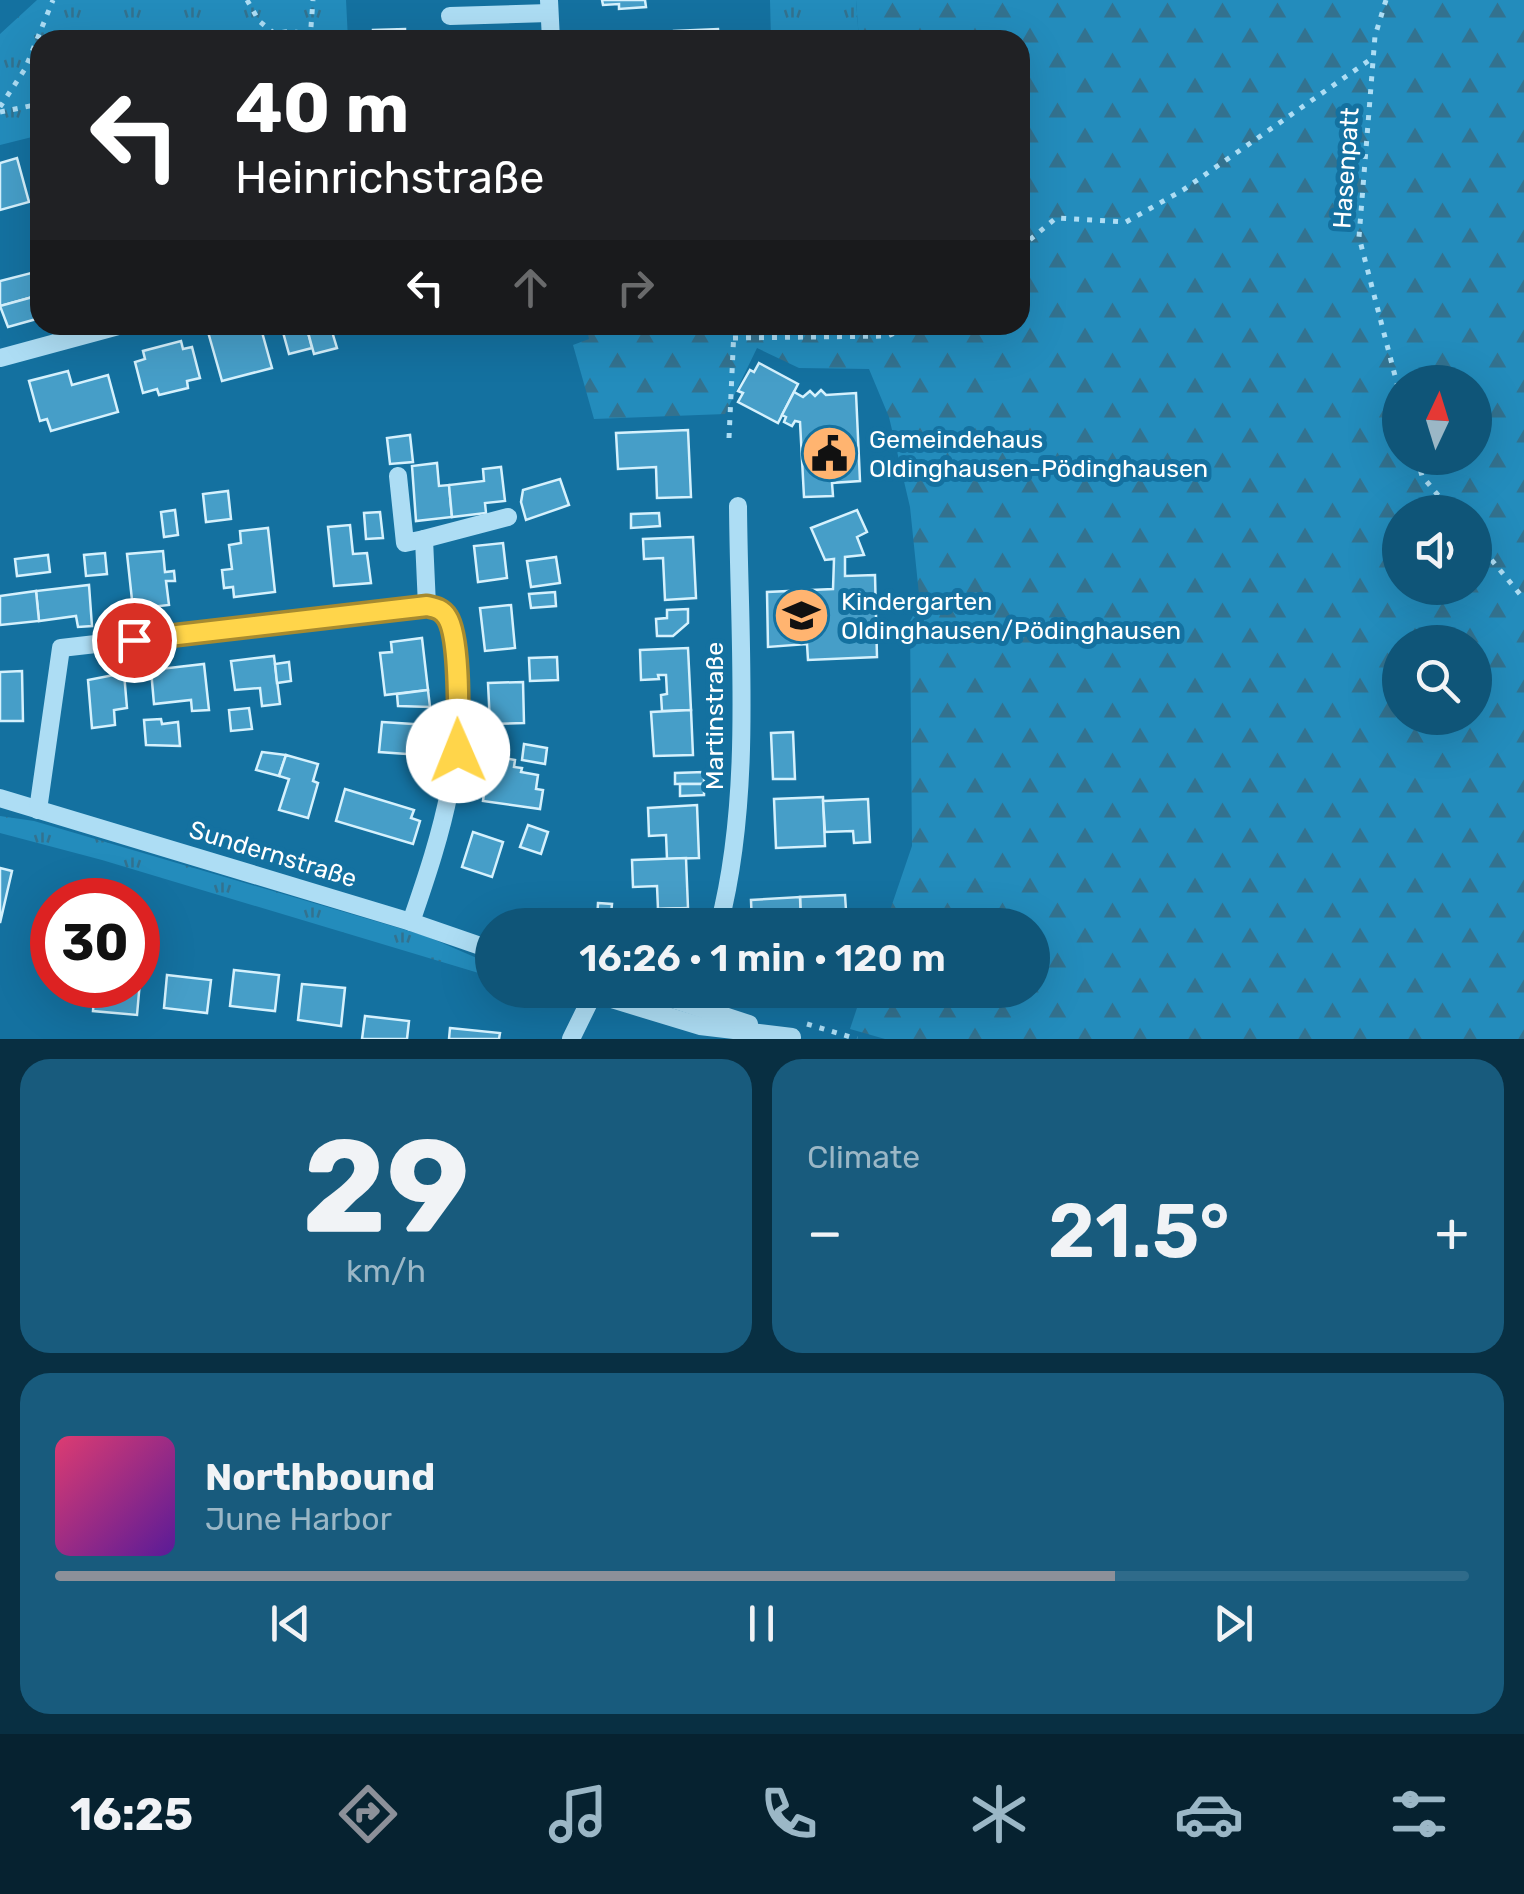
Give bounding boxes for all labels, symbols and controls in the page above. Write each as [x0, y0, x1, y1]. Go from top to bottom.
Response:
text: 40 m [235, 67, 409, 150]
icon: left [70, 70, 200, 200]
street label: Hasenpatt [1327, 106, 1365, 230]
text: Heinrichstraße [235, 151, 545, 204]
icon: left [398, 260, 453, 315]
icon: ahead [503, 260, 558, 315]
icon: right [608, 260, 663, 315]
north arrow [1382, 365, 1492, 475]
map controls [1382, 365, 1492, 735]
public building icon: Gemeindehaus Oldinghausen-Pödinghausen [800, 423, 860, 483]
place label: Gemeindehaus Oldinghausen-Pödinghausen [869, 425, 1208, 483]
button: sound [1382, 495, 1492, 605]
school or university icon: Kindergarten Oldinghausen/Pödinghausen [772, 585, 832, 645]
place label: Kindergarten Oldinghausen/Pödinghausen [841, 587, 1181, 645]
pin [92, 598, 177, 683]
icon: arrive [107, 613, 162, 668]
button: search [1382, 625, 1492, 735]
street label: Martinstraße [700, 642, 729, 790]
position arrow [406, 699, 510, 803]
street label: Sundernstraße [186, 815, 360, 893]
speed limit sign: 30 [30, 878, 160, 1008]
text: 16:26 · 1 min · 120 m [579, 935, 946, 981]
text: 29 [302, 1109, 470, 1264]
text: Climate [807, 1138, 920, 1176]
text: 21.5° [1048, 1187, 1230, 1276]
text: − [807, 1200, 843, 1265]
text: + [1435, 1200, 1469, 1265]
text: km/h [346, 1252, 426, 1290]
text: Northbound [205, 1454, 435, 1500]
text: June Harbor [205, 1500, 392, 1538]
icon: previous [263, 1596, 318, 1651]
icon: pause [734, 1596, 789, 1651]
icon: next [1206, 1596, 1261, 1651]
icon: directions [333, 1779, 403, 1849]
icon: music [543, 1779, 613, 1849]
icon: phone [754, 1779, 824, 1849]
icon: climate [964, 1779, 1034, 1849]
icon: car [1174, 1779, 1244, 1849]
icon: filters [1384, 1779, 1454, 1849]
text: 16:25 [70, 1788, 193, 1841]

